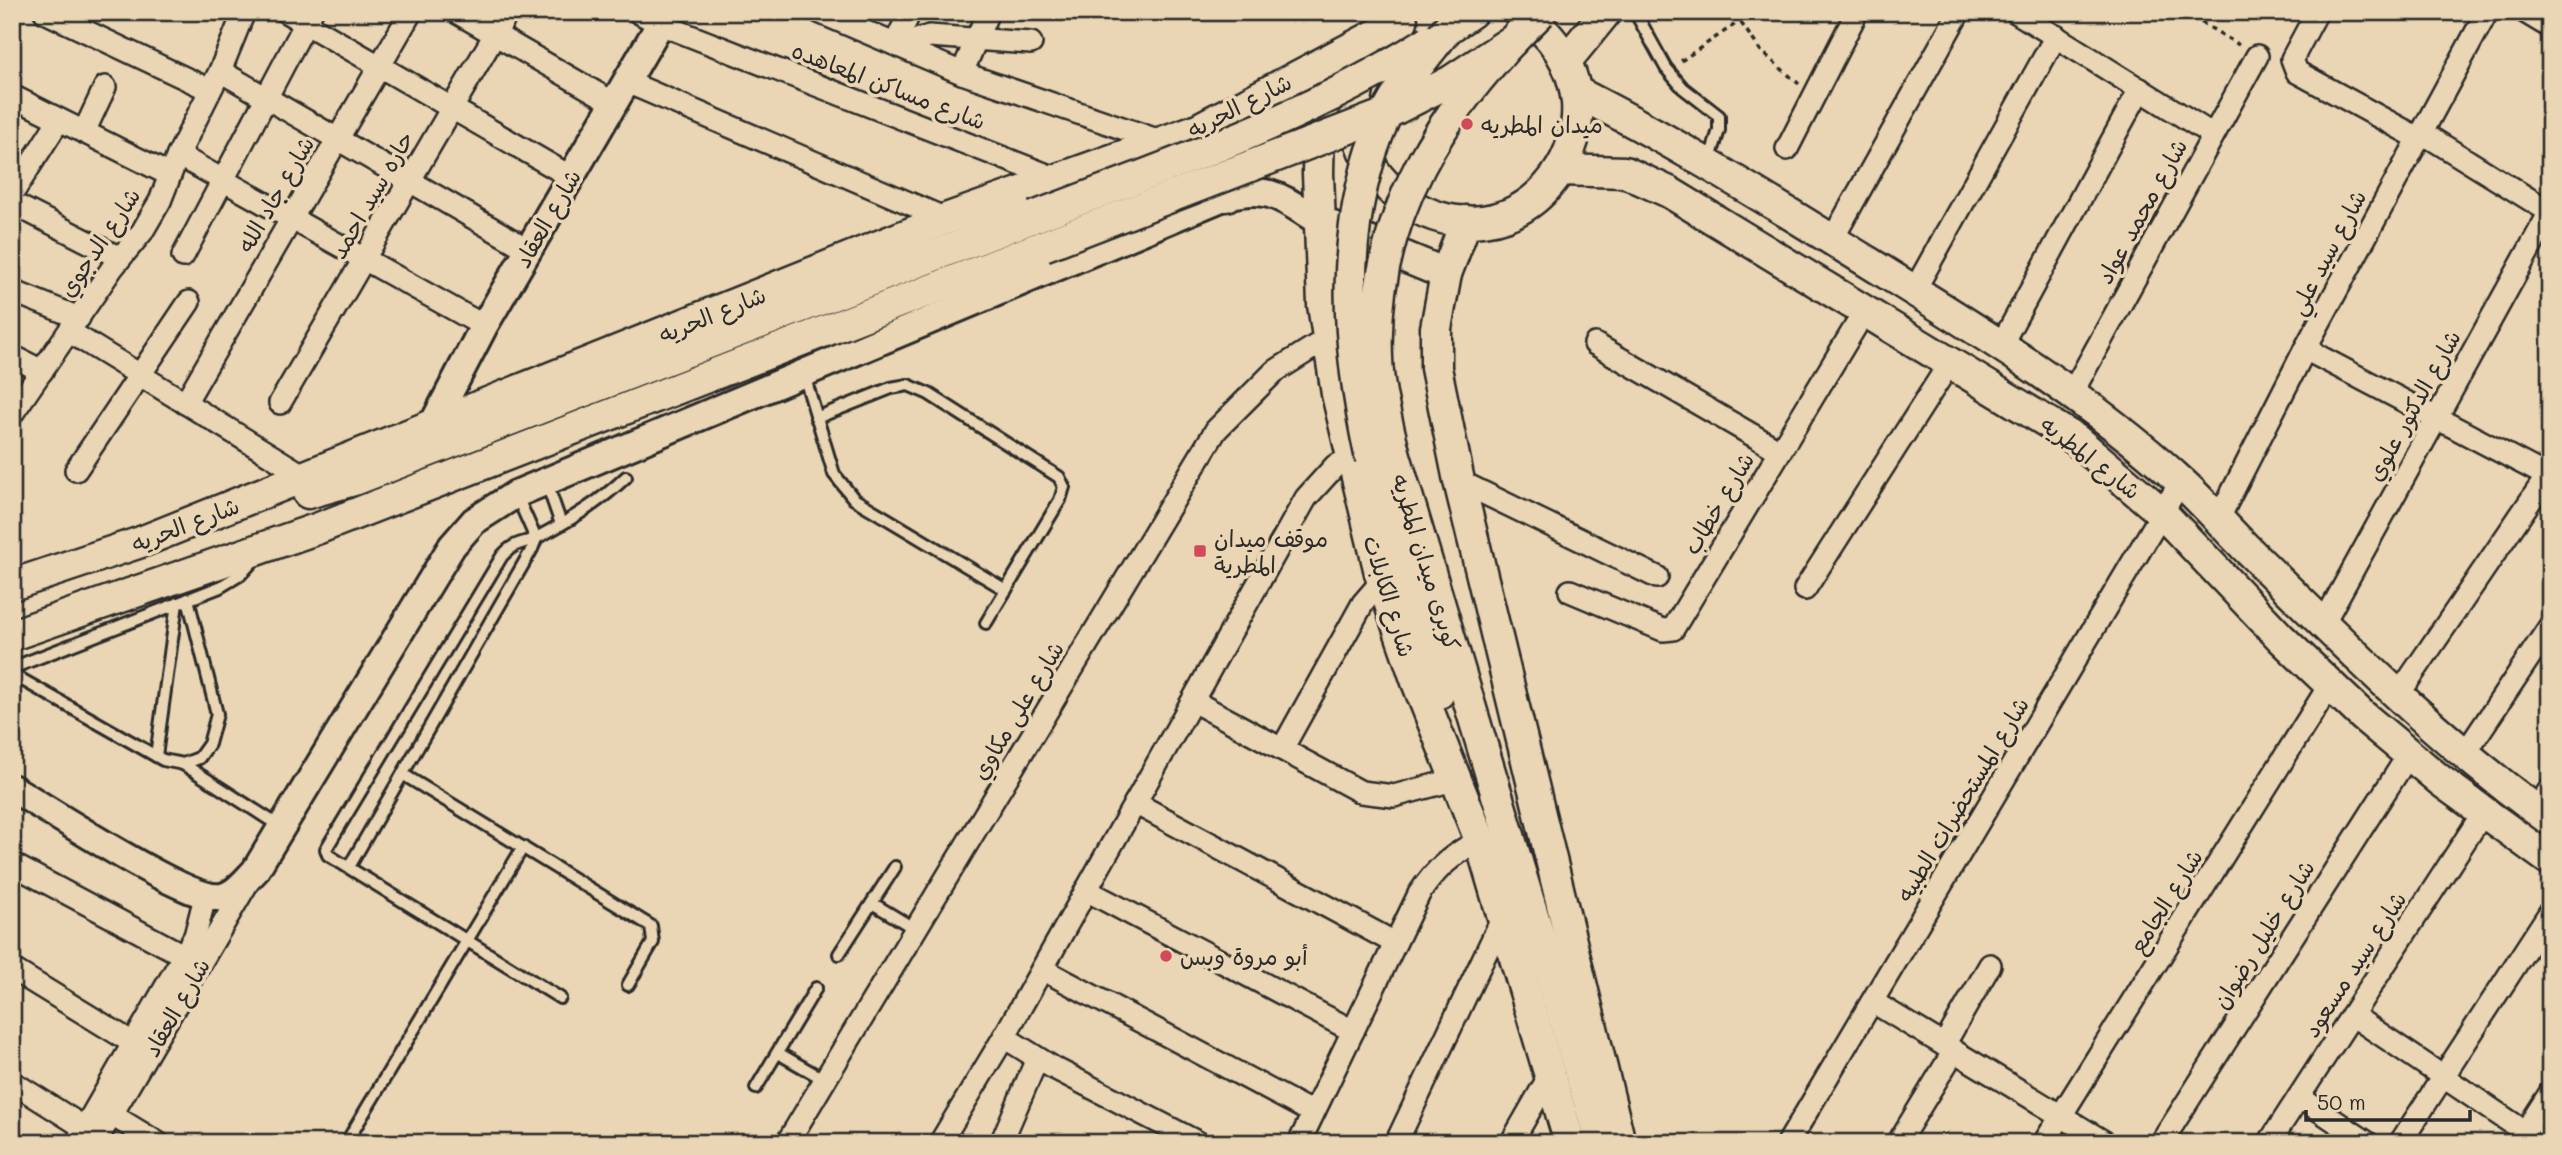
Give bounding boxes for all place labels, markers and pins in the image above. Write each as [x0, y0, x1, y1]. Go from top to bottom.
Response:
place label: ميدان المطريه [1481, 109, 1603, 139]
marker: ميدان المطريه [1459, 116, 1475, 132]
place label: موقف ميدان المطرية [1214, 523, 1328, 579]
marker: موقف ميدان المطرية [1192, 543, 1208, 559]
place label: أبو مروة وبس [1180, 941, 1308, 971]
marker: أبو مروة وبس [1158, 948, 1174, 964]

